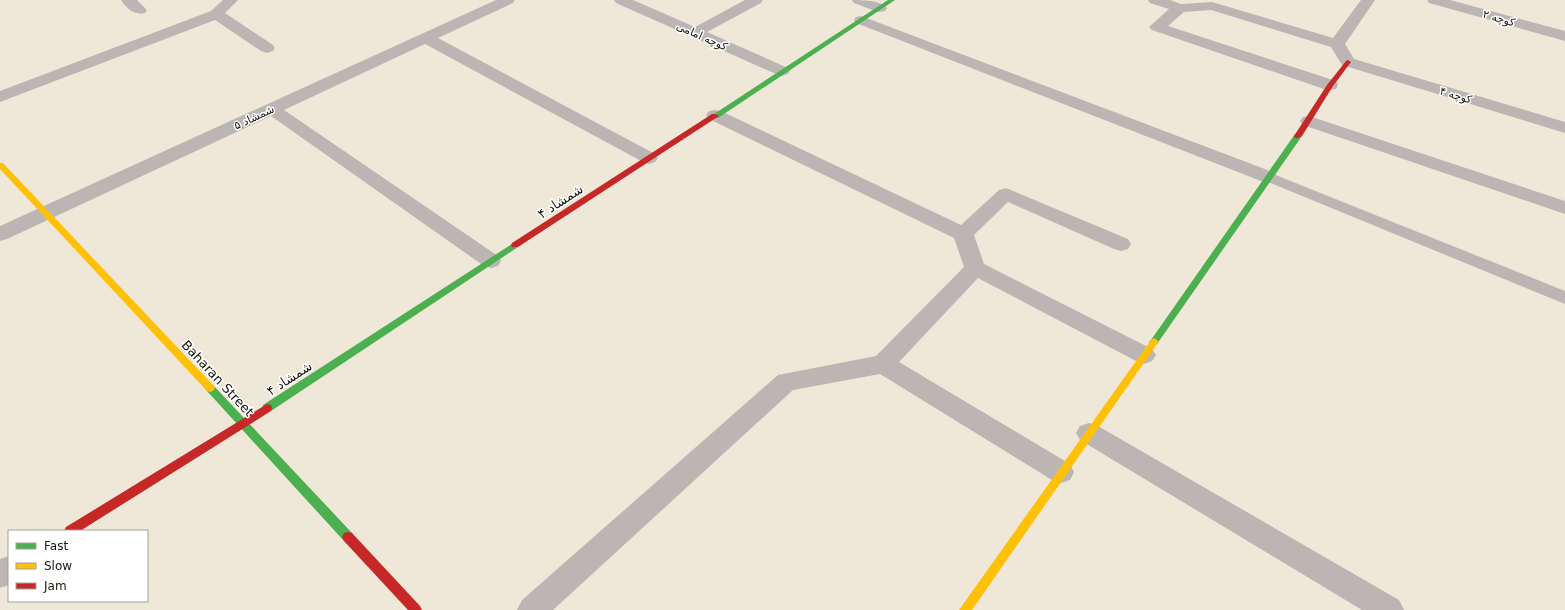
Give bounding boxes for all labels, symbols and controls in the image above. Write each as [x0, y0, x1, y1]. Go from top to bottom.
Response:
street label: کوچه ۲ [1481, 8, 1517, 29]
street label: کوچه امامی [674, 19, 730, 54]
street label: کوچه ۴ [1438, 84, 1474, 107]
street label: شمشاد ۵ [232, 102, 276, 132]
street label: شمشاد ۴ [535, 181, 586, 222]
street label: Baharan Street [179, 337, 257, 419]
street label: شمشاد ۴ [264, 358, 315, 399]
legend [8, 530, 148, 602]
text: Fast [44, 539, 68, 553]
text: Slow [44, 559, 72, 573]
text: Jam [43, 579, 67, 593]

